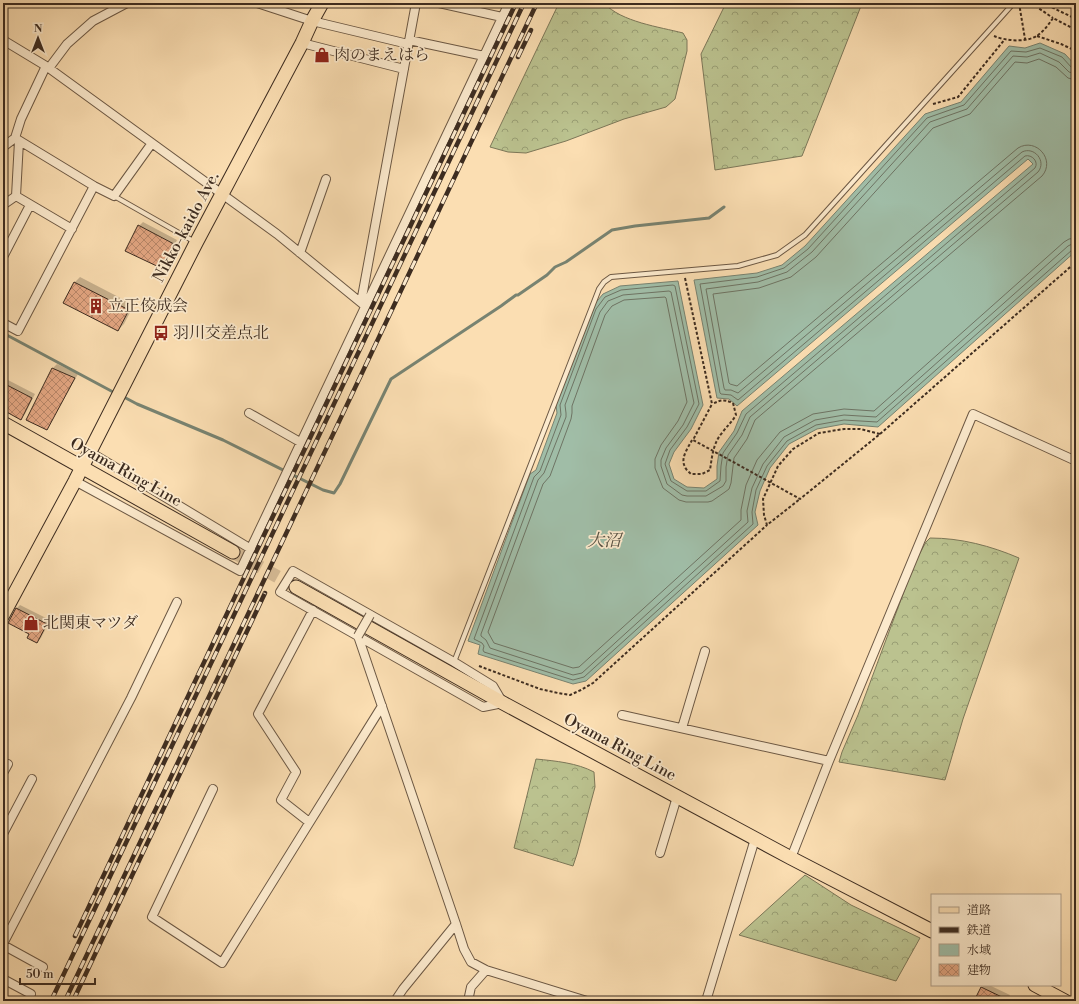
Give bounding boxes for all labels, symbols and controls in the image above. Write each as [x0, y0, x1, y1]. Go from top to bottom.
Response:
north arrow [18, 18, 58, 58]
text: N [34, 22, 43, 36]
place label: 肉のまえはら [334, 45, 430, 65]
shop icon: 肉のまえはら [313, 46, 331, 64]
street label: Nikko-kaido Ave. [148, 168, 224, 286]
place label: 立正佼成会 [108, 296, 188, 316]
building icon: 立正佼成会 [87, 297, 105, 315]
place label: 羽川交差点北 [173, 323, 269, 343]
bus stop icon: 羽川交差点北 [152, 324, 170, 342]
street label: Oyama Ring Line [67, 433, 185, 511]
water label: 大沼 [587, 530, 624, 552]
place label: 北関東マツダ [43, 613, 138, 633]
shop icon: 北関東マツダ [22, 614, 40, 632]
street label: Oyama Ring Line [560, 709, 680, 785]
legend [931, 894, 1061, 986]
text: 道路 [967, 903, 991, 918]
text: 鉄道 [966, 923, 991, 938]
text: 水域 [967, 943, 991, 958]
scale bar [20, 960, 95, 986]
text: 建物 [967, 963, 991, 978]
text: 50 m [26, 967, 54, 982]

